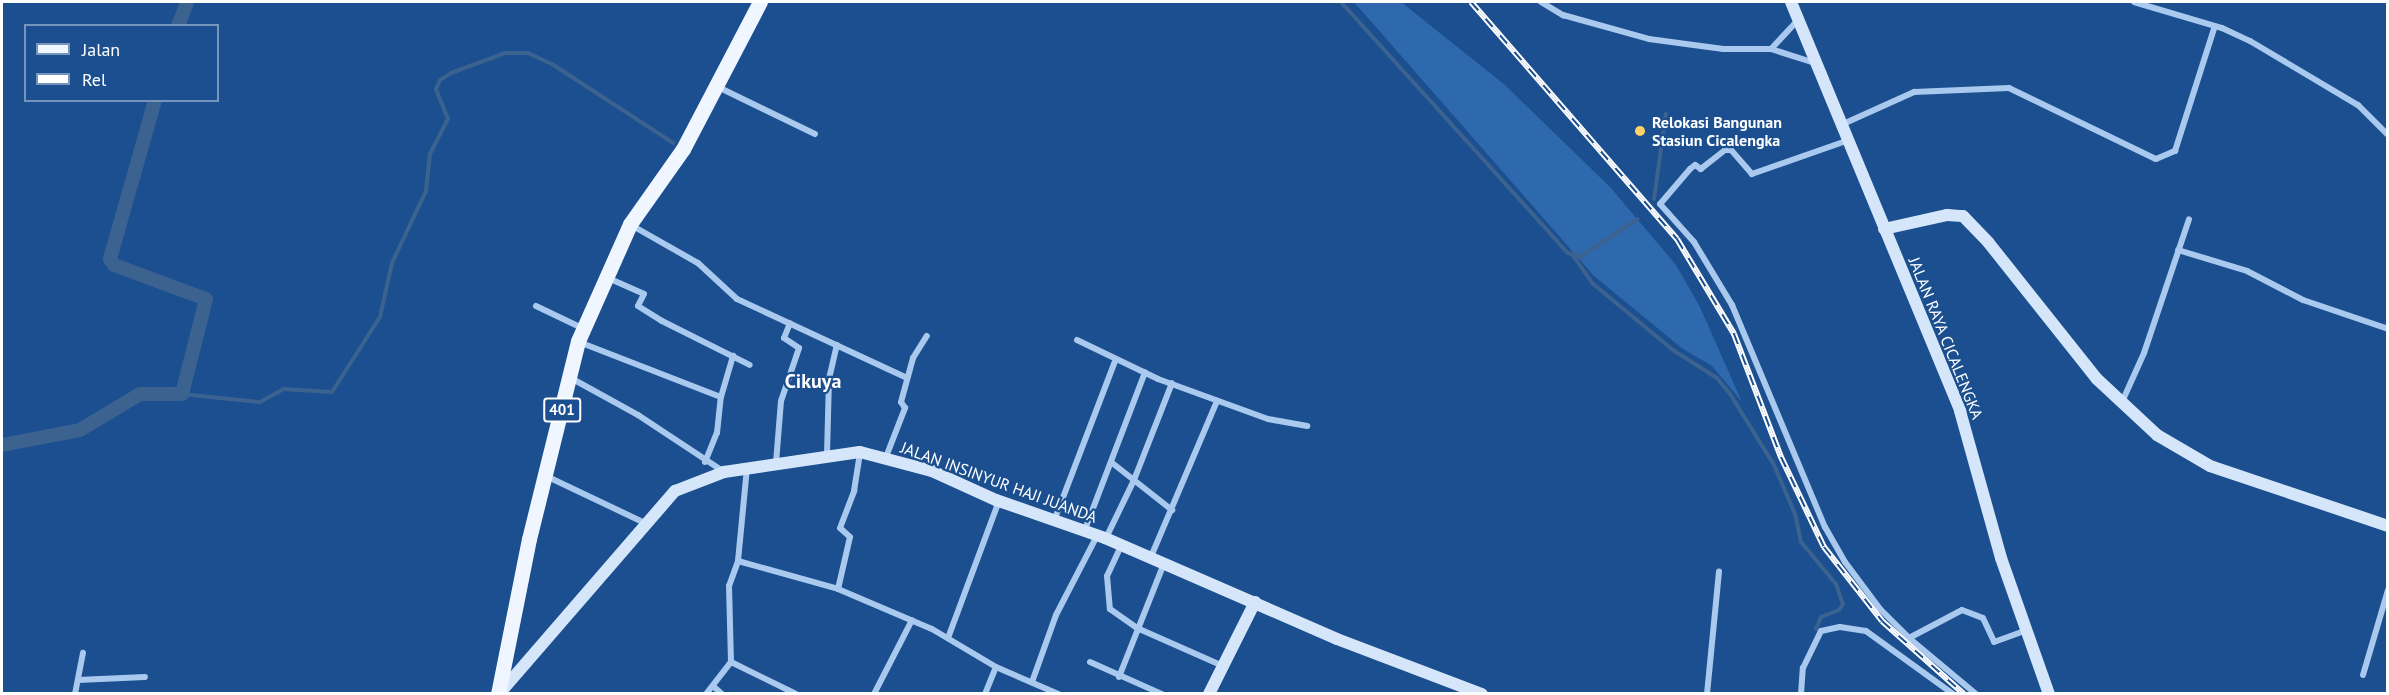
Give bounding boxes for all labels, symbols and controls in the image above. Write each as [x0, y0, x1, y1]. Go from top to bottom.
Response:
legend [24, 24, 219, 102]
text: Jalan [82, 38, 120, 61]
text: Rel [82, 68, 106, 91]
place label: Relokasi Bangunan Stasiun Cicalengka [1652, 112, 1782, 150]
marker: Relokasi Bangunan Stasiun Cicalengka [1633, 124, 1647, 138]
street label: JALAN RAYA CICALENGKA [1905, 254, 1987, 422]
district label: Cikuya [785, 369, 841, 393]
road number: 401 [542, 398, 582, 422]
street label: JALAN INSINYUR HAJI JUANDA [898, 437, 1100, 527]

